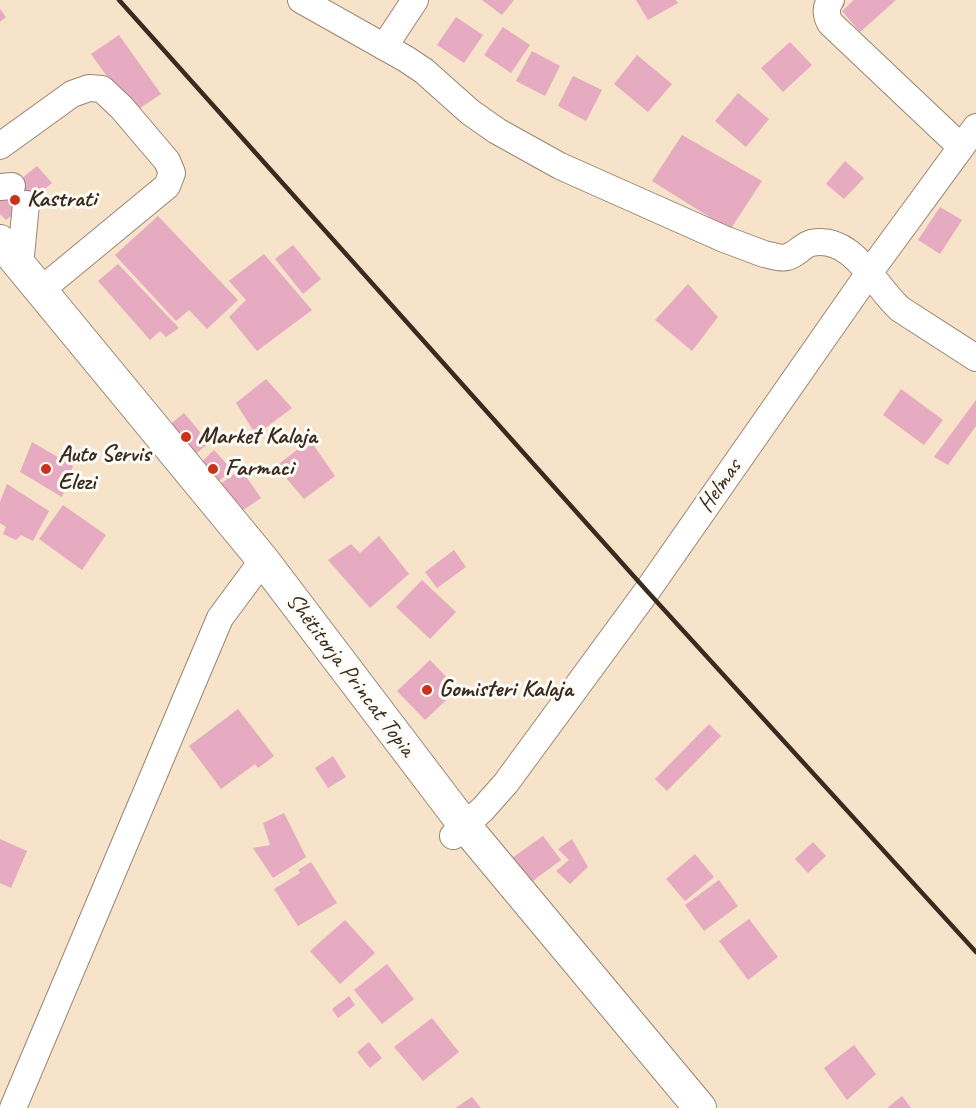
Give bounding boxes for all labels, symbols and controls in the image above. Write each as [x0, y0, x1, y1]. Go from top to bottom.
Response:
place label: Kastrati [27, 186, 96, 214]
marker: Kastrati [8, 193, 22, 207]
place label: Market Kalaja [198, 423, 317, 451]
marker: Market Kalaja [179, 430, 193, 444]
place label: Auto Servis Elezi [58, 441, 150, 497]
street label: Helmas [692, 454, 748, 518]
place label: Farmaci [225, 455, 293, 483]
marker: Auto Servis Elezi [39, 462, 53, 476]
marker: Farmaci [206, 462, 220, 476]
street label: Shëtitorja Princat Topia [279, 587, 421, 763]
place label: Gomisteri Kalaja [439, 676, 573, 704]
marker: Gomisteri Kalaja [420, 683, 434, 697]

